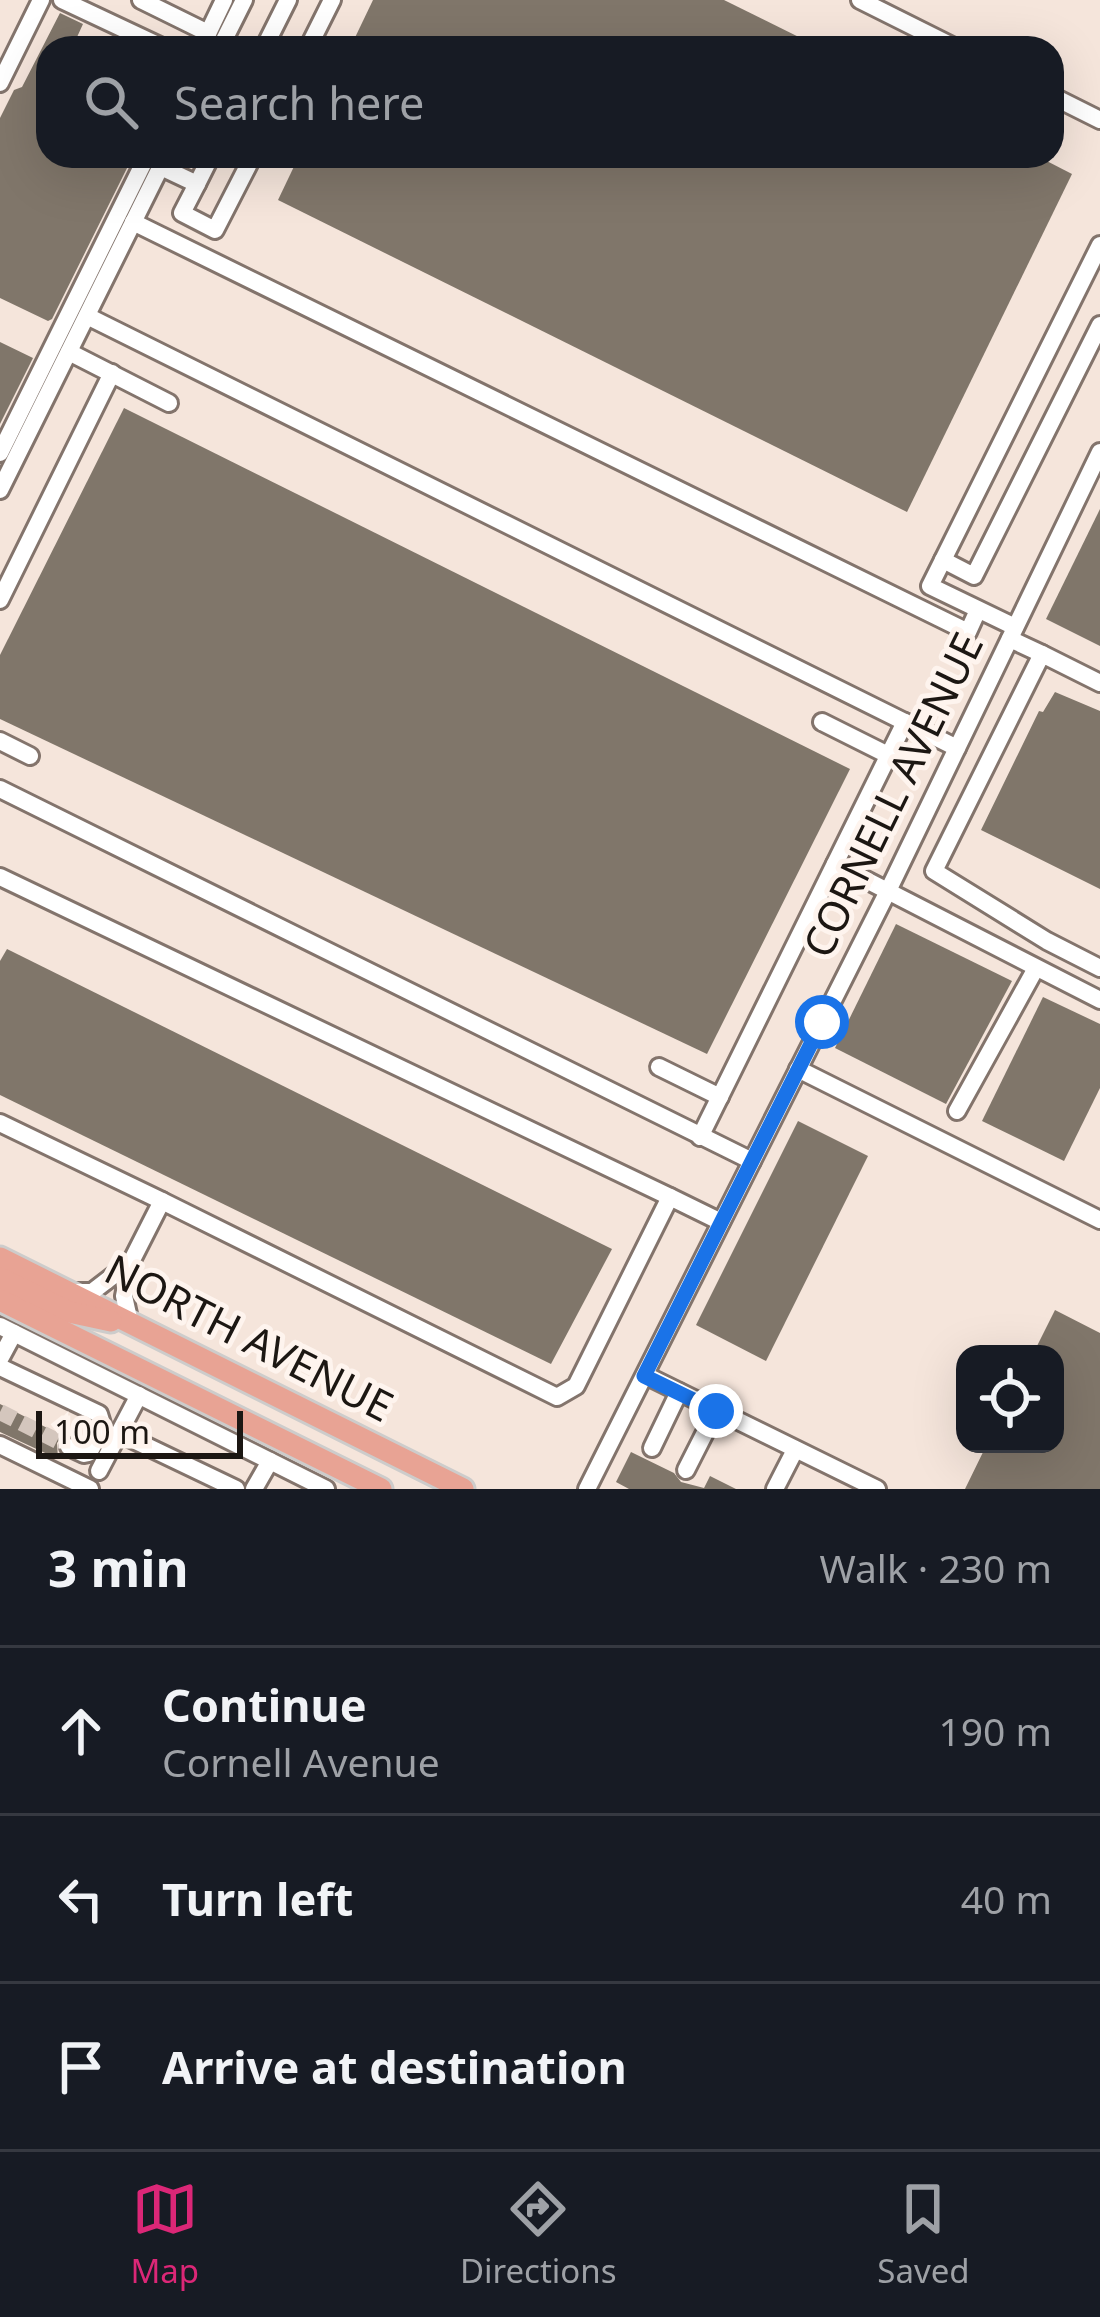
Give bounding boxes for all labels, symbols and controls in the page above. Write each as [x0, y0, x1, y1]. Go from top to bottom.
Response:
search box [36, 36, 1064, 168]
icon: search [78, 69, 144, 135]
text: Search here [174, 72, 424, 133]
street label: CORNELL AVENUE [788, 623, 995, 966]
route start [795, 995, 849, 1049]
street label: NORTH AVENUE [96, 1240, 403, 1434]
map controls [956, 1345, 1064, 1453]
button: locate [956, 1345, 1064, 1453]
route end [689, 1384, 743, 1438]
scale bar [36, 1405, 243, 1458]
text: 100 m [54, 1409, 150, 1454]
text: 3 min [48, 1532, 189, 1602]
text: Walk · 230 m [819, 1541, 1052, 1594]
text: Continue [162, 1674, 367, 1735]
icon: ahead [48, 1698, 114, 1764]
text: 190 m [938, 1704, 1052, 1757]
text: Cornell Avenue [162, 1735, 440, 1788]
icon: left [48, 1866, 114, 1932]
text: Turn left [162, 1868, 353, 1929]
text: 40 m [961, 1872, 1052, 1925]
icon: arrive [48, 2034, 114, 2100]
text: Arrive at destination [162, 2036, 627, 2097]
tab: Map [130, 2176, 199, 2293]
tab: Directions [460, 2176, 617, 2293]
tab: Saved [877, 2176, 970, 2293]

